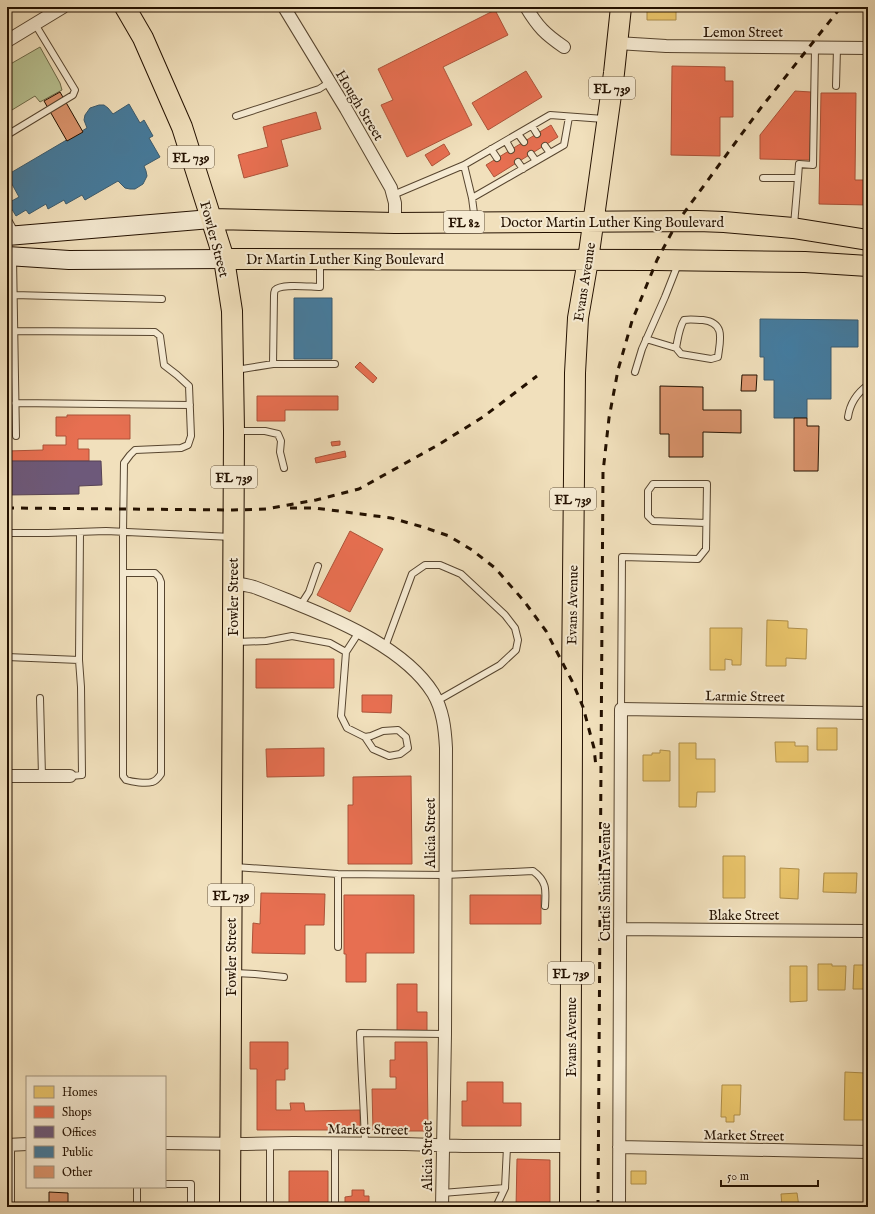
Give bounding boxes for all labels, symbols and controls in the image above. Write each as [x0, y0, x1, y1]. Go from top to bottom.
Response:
street label: Lemon Street [703, 24, 783, 42]
street label: Hough Street [331, 67, 387, 144]
road number: FL 739 [589, 77, 635, 99]
road number: FL 739 [168, 146, 214, 168]
street label: Fowler Street [195, 199, 233, 280]
road number: FL 82 [444, 211, 484, 233]
street label: Doctor Martin Luther King Boulevard [500, 214, 724, 232]
street label: Evans Avenue [570, 241, 600, 323]
street label: Dr Martin Luther King Boulevard [246, 251, 444, 269]
road number: FL 739 [211, 466, 257, 488]
road number: FL 739 [550, 488, 596, 510]
street label: Fowler Street [225, 558, 243, 636]
street label: Evans Avenue [563, 564, 583, 645]
street label: Larmie Street [705, 687, 785, 707]
street label: Alicia Street [422, 797, 440, 869]
street label: Curtis Smith Avenue [597, 822, 615, 941]
road number: FL 739 [208, 884, 254, 906]
street label: Blake Street [709, 907, 780, 925]
street label: Fowler Street [223, 918, 241, 996]
road number: FL 739 [548, 962, 594, 984]
street label: Evans Avenue [563, 996, 581, 1077]
legend [26, 1076, 166, 1188]
text: Homes [62, 1085, 98, 1100]
text: Shops [62, 1105, 92, 1121]
street label: Market Street [327, 1120, 409, 1140]
street label: Alicia Street [419, 1120, 437, 1192]
text: Offices [62, 1125, 96, 1140]
street label: Market Street [703, 1126, 785, 1146]
text: Public [62, 1145, 93, 1160]
scale bar [721, 1162, 818, 1188]
text: Other [62, 1165, 93, 1180]
text: 50 m [727, 1169, 749, 1184]

